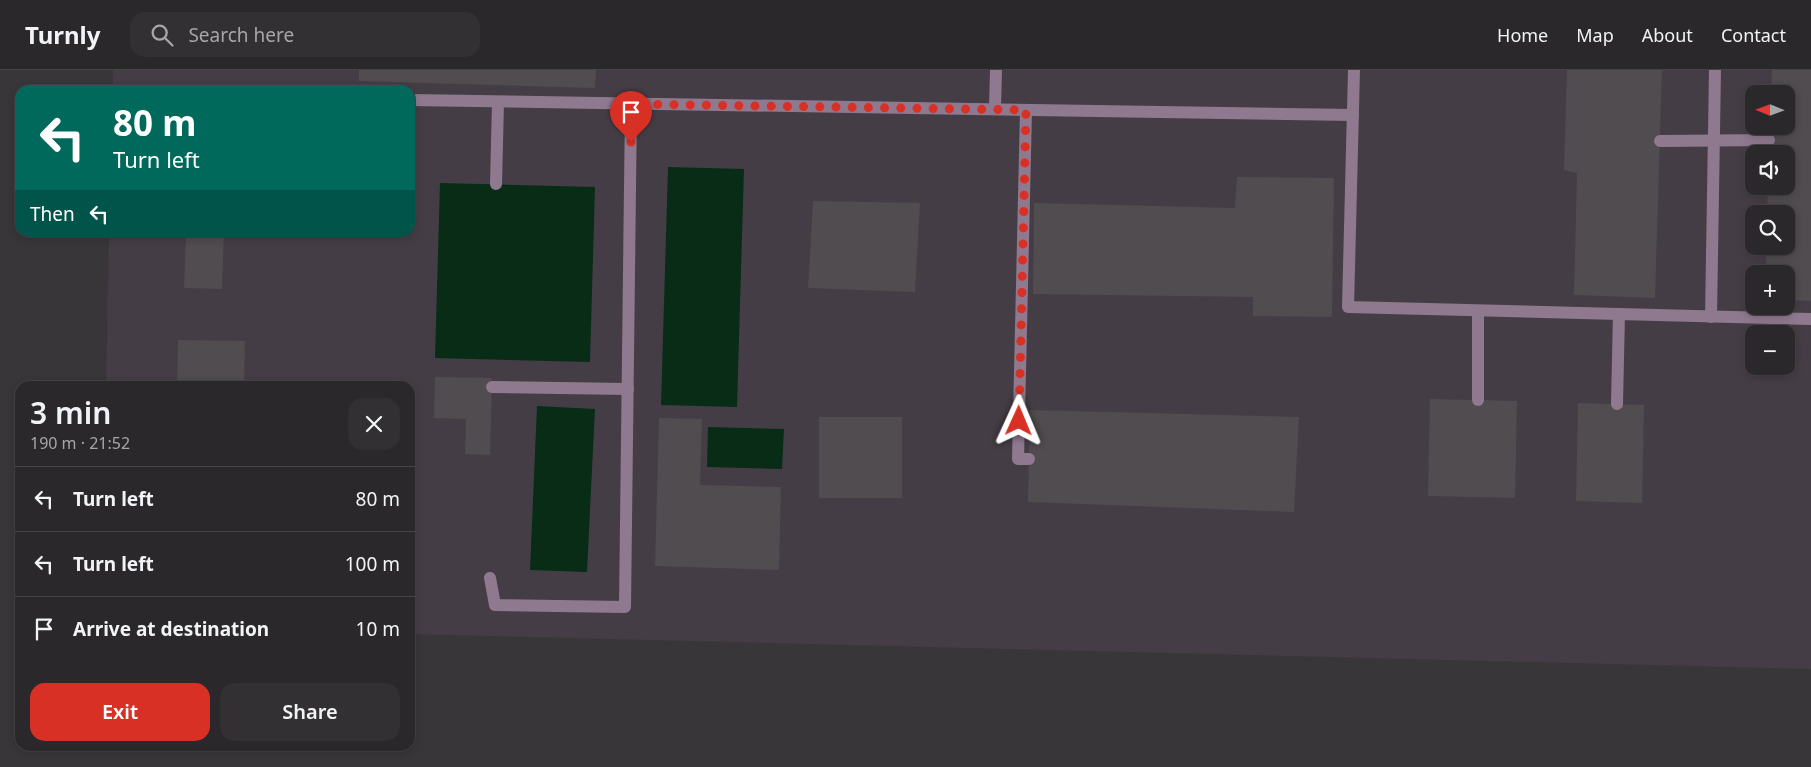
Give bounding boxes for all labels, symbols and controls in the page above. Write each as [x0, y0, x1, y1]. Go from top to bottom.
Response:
search box [130, 12, 480, 57]
text: Turnly [25, 18, 100, 51]
icon: search [148, 21, 176, 49]
text: Search here [188, 22, 294, 48]
text: Home [1497, 23, 1548, 47]
text: Map [1576, 23, 1614, 47]
text: About [1642, 23, 1693, 47]
text: Contact [1721, 23, 1786, 47]
north arrow [1745, 85, 1795, 135]
map controls [1745, 85, 1795, 375]
pin [610, 91, 652, 142]
icon: arrive [617, 98, 645, 126]
text: 80 m [113, 99, 196, 146]
icon: left [30, 105, 95, 170]
text: Turn left [113, 144, 200, 174]
button: sound [1745, 145, 1795, 195]
icon: left [85, 200, 113, 228]
text: Then [30, 201, 75, 227]
button: search [1745, 205, 1795, 255]
button: + [1745, 265, 1795, 315]
button: − [1745, 325, 1795, 375]
text: 3 min [30, 392, 111, 433]
position arrow [992, 394, 1044, 446]
button: close [348, 398, 400, 450]
text: 190 m · 21:52 [30, 432, 130, 454]
icon: left [30, 485, 58, 513]
text: Turn left [73, 486, 154, 512]
text: 80 m [356, 486, 400, 512]
icon: left [30, 550, 58, 578]
text: Turn left [73, 551, 154, 577]
text: 100 m [345, 551, 400, 577]
icon: arrive [30, 615, 58, 643]
text: Arrive at destination [73, 616, 269, 642]
text: 10 m [356, 616, 400, 642]
button: Exit [30, 683, 210, 741]
button: Share [220, 683, 400, 741]

